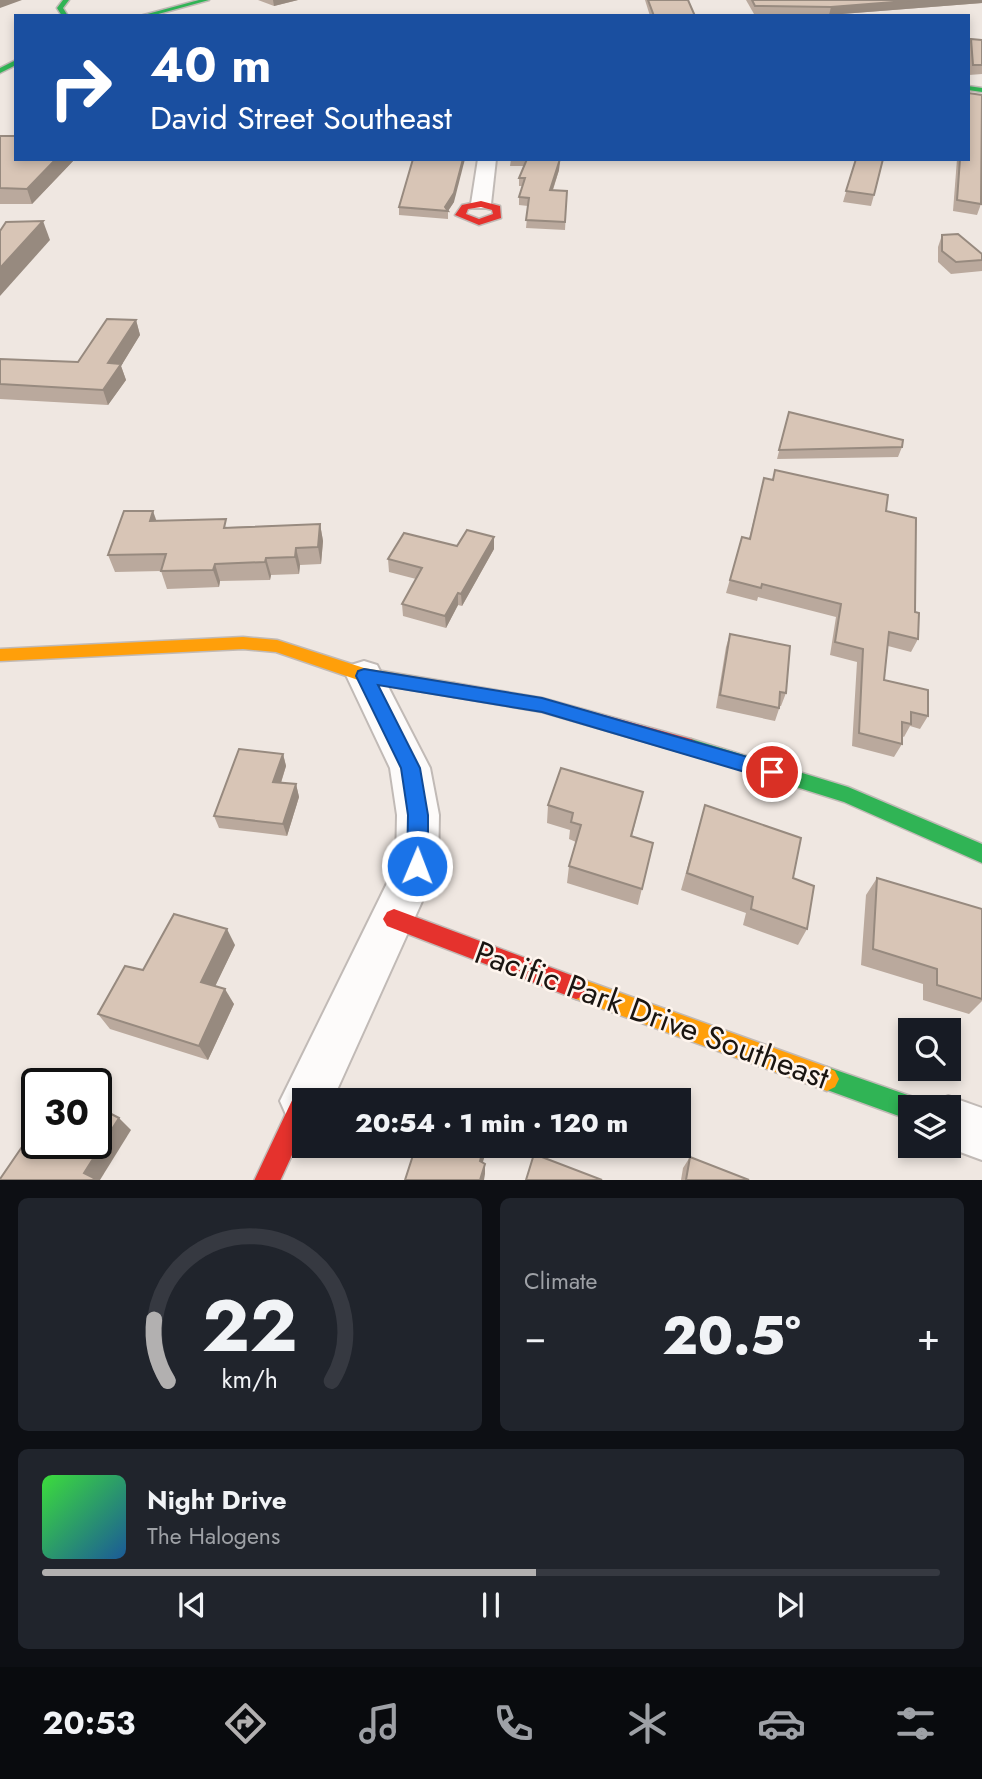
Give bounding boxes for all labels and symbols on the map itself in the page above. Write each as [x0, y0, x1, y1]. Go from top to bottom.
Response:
pin [742, 742, 802, 802]
position arrow [380, 829, 454, 903]
street label: Pacific Park Drive Southeast [468, 929, 836, 1101]
speed limit sign: 30 [21, 1068, 112, 1159]

